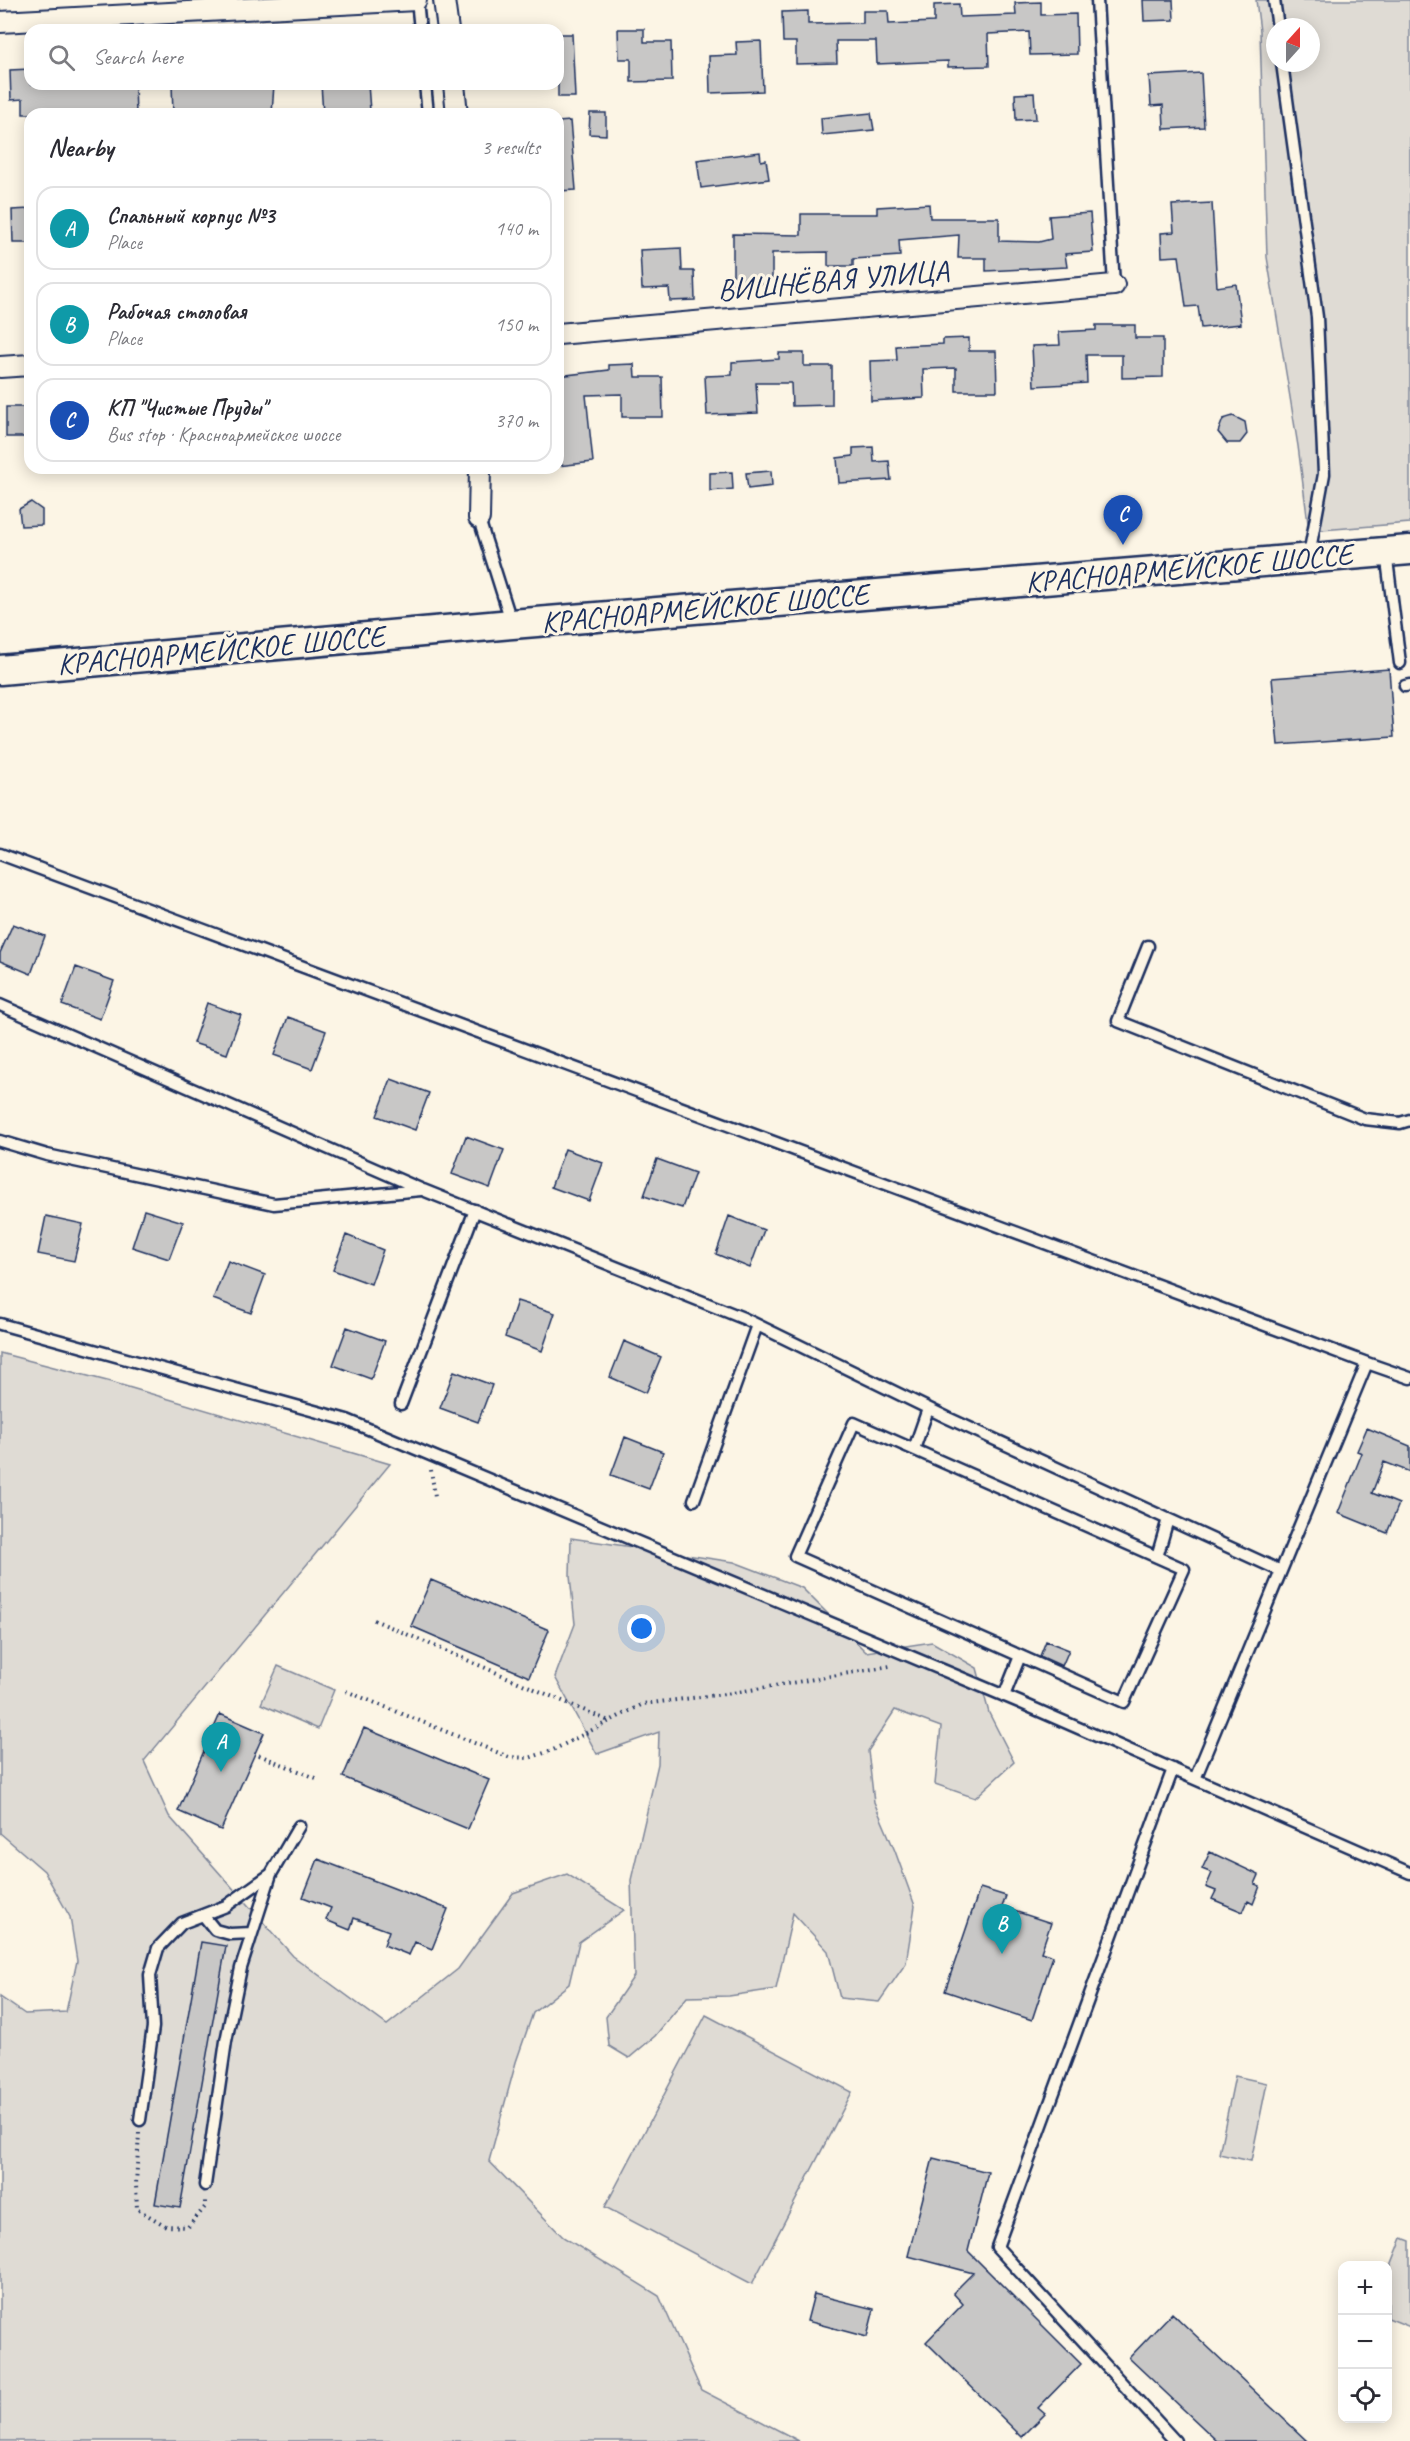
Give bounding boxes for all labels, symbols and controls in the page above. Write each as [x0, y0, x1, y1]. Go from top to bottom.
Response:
north arrow [1266, 18, 1320, 72]
search box [24, 24, 564, 90]
icon: search [45, 41, 78, 74]
text: Search here [93, 43, 183, 71]
text: Nearby [48, 131, 113, 164]
text: 3 results [481, 135, 540, 160]
text: Спальный корпус №3 [107, 202, 275, 230]
text: A [64, 216, 75, 241]
text: 140 m [495, 216, 538, 241]
text: Place [107, 230, 142, 255]
street label: ВИШНЁВАЯ УЛИЦА [716, 251, 951, 309]
text: Рабочая столовая [107, 298, 246, 326]
text: B [64, 312, 75, 337]
text: 150 m [495, 312, 538, 337]
text: Place [107, 326, 142, 351]
text: КП "Чистые Пруды" [107, 394, 266, 422]
text: C [65, 408, 74, 433]
text: 370 m [495, 408, 538, 433]
text: Bus stop · Красноармейское шоссе [107, 422, 340, 447]
pin: C [1104, 496, 1142, 545]
street label: КРАСНОАРМЕЙСКОЕ ШОССЕ [1024, 534, 1358, 601]
street label: КРАСНОАРМЕЙСКОЕ ШОССЕ [540, 574, 874, 641]
street label: КРАСНОАРМЕЙСКОЕ ШОССЕ [56, 616, 390, 683]
your location [627, 1614, 656, 1643]
pin: A [202, 1722, 240, 1772]
pin: B [982, 1904, 1022, 1954]
map controls [1338, 2261, 1392, 2423]
button: + [1338, 2261, 1392, 2315]
button: − [1338, 2315, 1392, 2369]
button: locate [1338, 2369, 1392, 2423]

